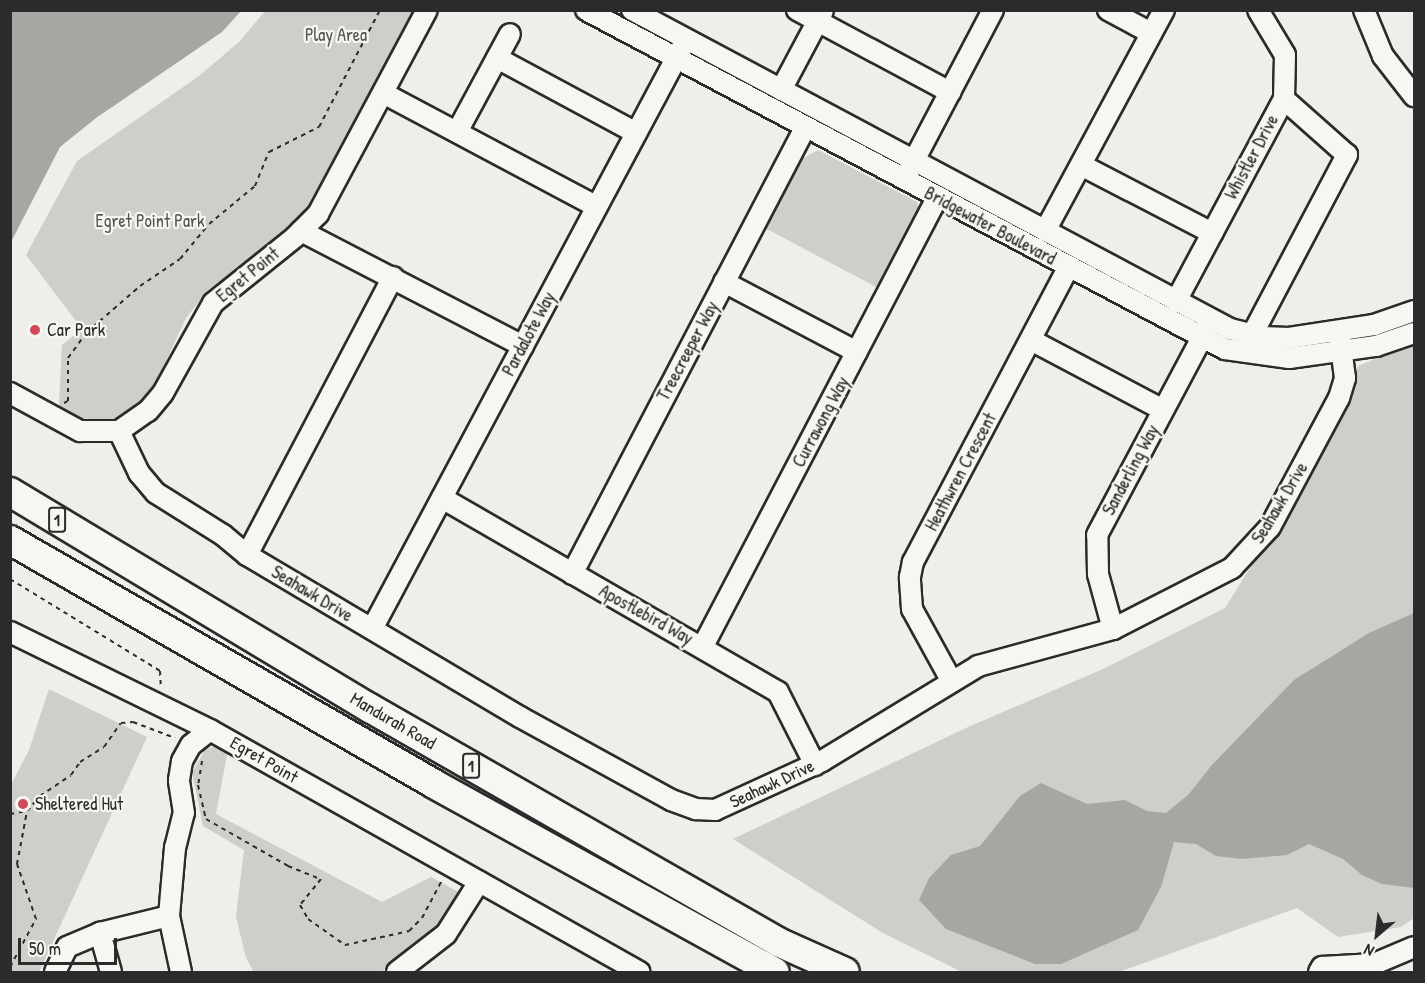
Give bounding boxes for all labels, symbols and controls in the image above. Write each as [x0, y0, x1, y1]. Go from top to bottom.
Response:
park label: Play Area [305, 24, 367, 46]
street label: Whistler Drive [1221, 111, 1283, 203]
street label: Bridgewater Boulevard [921, 182, 1059, 270]
park label: Egret Point Park [96, 210, 204, 232]
street label: Egret Point [212, 243, 284, 307]
street label: Pardalote Way [498, 288, 560, 380]
street label: Treecreeper Way [653, 298, 723, 404]
place label: Car Park [47, 319, 105, 341]
marker: Car Park [28, 323, 42, 337]
street label: Currawong Way [788, 373, 854, 471]
street label: Heathwren Crescent [921, 409, 1001, 535]
street label: Sanderling Way [1098, 421, 1164, 519]
street label: Seahawk Drive [1247, 458, 1313, 548]
road number: 1 [48, 507, 66, 533]
street label: Seahawk Drive [267, 561, 357, 627]
street label: Apostlebird Way [595, 580, 697, 650]
street label: Mandurah Road [346, 688, 440, 754]
street label: Egret Point [226, 732, 302, 788]
road number: 1 [462, 753, 480, 779]
street label: Seahawk Drive [726, 755, 818, 813]
place label: Sheltered Hut [35, 793, 123, 815]
marker: Sheltered Hut [16, 797, 30, 811]
north arrow [1347, 905, 1407, 965]
scale bar [21, 926, 120, 964]
text: 50 m [29, 936, 61, 961]
text: N [1360, 939, 1377, 963]

